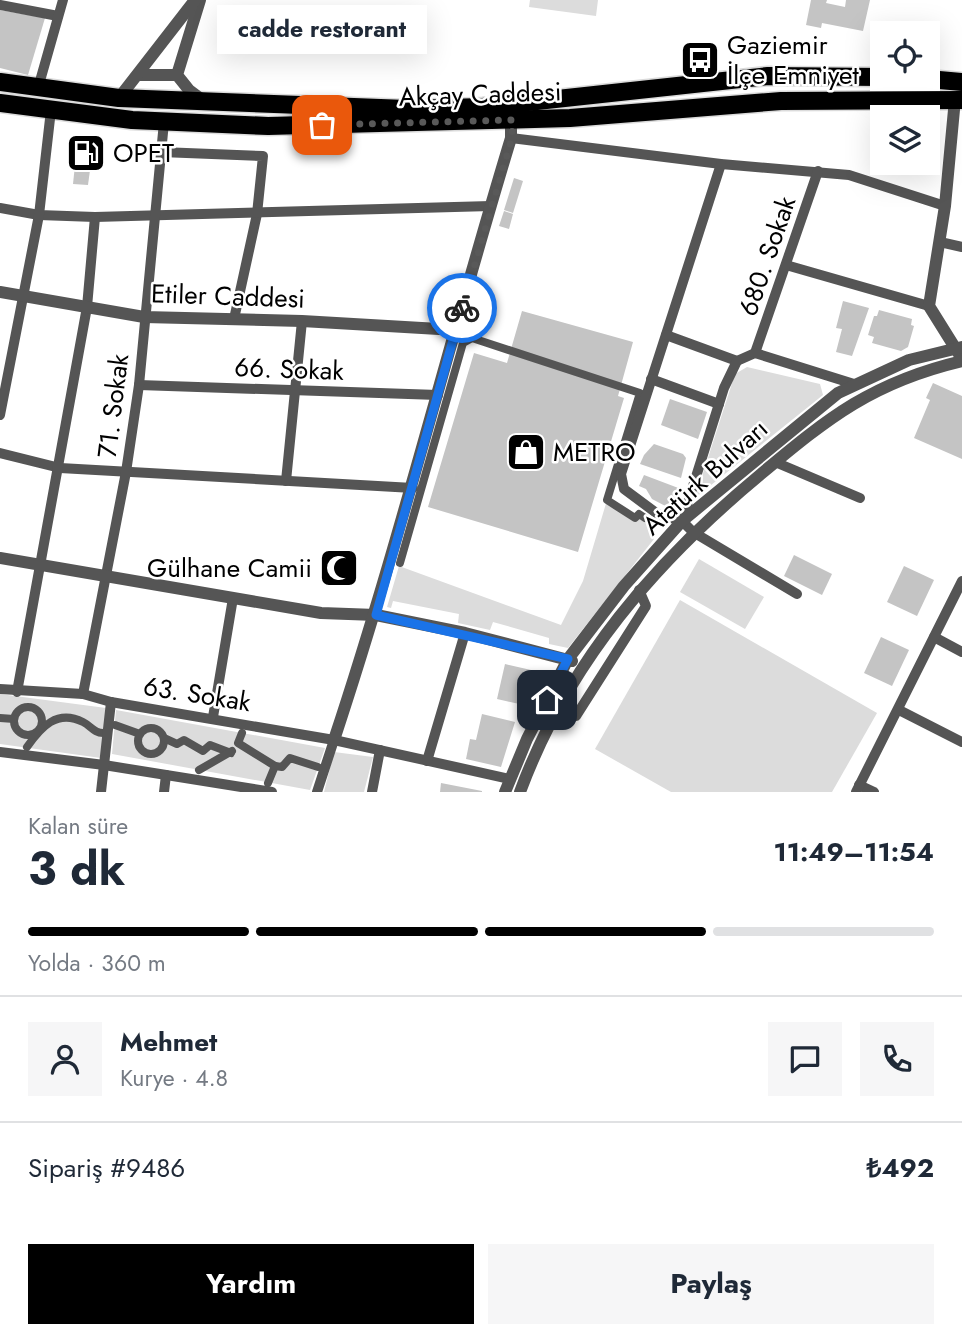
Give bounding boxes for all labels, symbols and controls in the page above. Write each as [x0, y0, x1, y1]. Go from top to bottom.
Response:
callout: cadde restorant [217, 6, 427, 55]
text: cadde restorant [238, 12, 406, 46]
map controls [870, 21, 940, 175]
button: locate [870, 21, 940, 91]
place label: Gaziemir İlçe Emniyet [727, 26, 859, 94]
bus stop icon: Gaziemir İlçe Emniyet [679, 39, 721, 81]
street label: Akçay Caddesi [398, 72, 562, 116]
pin [292, 95, 352, 155]
button: layers [870, 105, 940, 175]
icon: bag [303, 106, 341, 144]
fuel station icon: OPET [65, 132, 107, 174]
place label: OPET [113, 134, 174, 172]
street label: 680. Sokak [729, 191, 805, 321]
courier [427, 273, 497, 343]
street label: Etiler Caddesi [150, 274, 306, 318]
icon: bike [443, 289, 481, 327]
street label: 66. Sokak [234, 348, 345, 390]
street label: 71. Sokak [88, 351, 138, 460]
street label: Atatürk Bulvarı [634, 410, 776, 544]
shop icon: METRO [505, 431, 547, 473]
place label: METRO [553, 433, 636, 471]
mosque icon: Gülhane Camii [318, 547, 360, 589]
place label: Gülhane Camii [147, 549, 312, 587]
street label: 63. Sokak [141, 667, 254, 721]
pin [517, 670, 577, 730]
icon: home [528, 681, 566, 719]
text: Kalan süre [28, 809, 128, 843]
text: 11:49–11:54 [773, 833, 934, 871]
text: 3 dk [28, 836, 125, 902]
text: Yolda · 360 m [28, 946, 166, 980]
button: person [28, 1022, 102, 1096]
button: chat [768, 1022, 842, 1096]
button: phone [860, 1022, 934, 1096]
text: Mehmet [120, 1023, 217, 1061]
text: Kurye · 4.8 [120, 1061, 228, 1095]
text: Sipariş #9486 [28, 1149, 185, 1187]
text: ₺492 [867, 1149, 934, 1187]
button: Yardım [28, 1244, 474, 1324]
button: Paylaş [488, 1244, 934, 1324]

